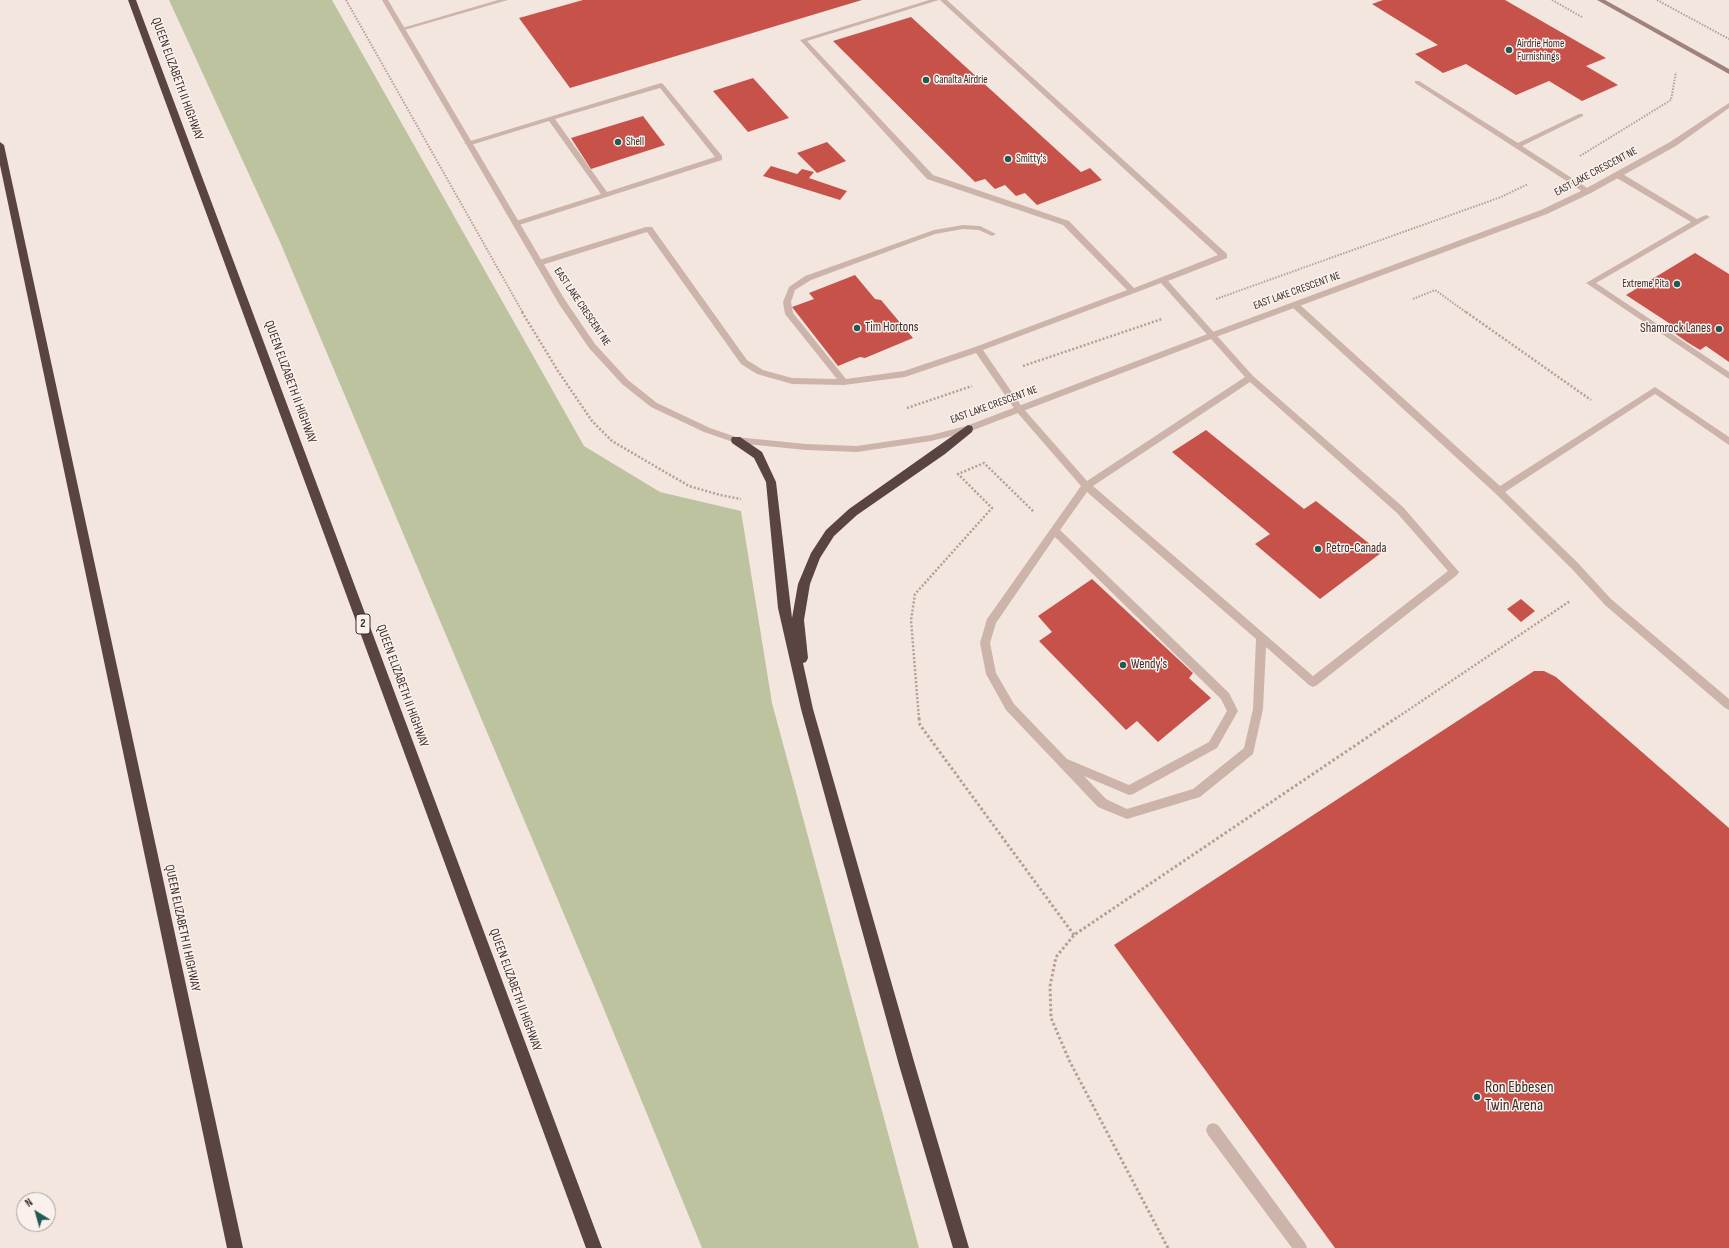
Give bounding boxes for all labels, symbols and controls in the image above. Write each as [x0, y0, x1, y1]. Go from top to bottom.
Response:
street label: QUEEN ELIZABETH II HIGHWAY [148, 16, 206, 142]
place label: Airdrie Home Furnishings [1517, 37, 1564, 63]
marker: Airdrie Home Furnishings [1504, 45, 1514, 55]
place label: Canalta Airdrie [934, 73, 988, 87]
marker: Canalta Airdrie [921, 75, 931, 85]
place label: Shell [626, 135, 644, 149]
marker: Shell [613, 137, 623, 147]
street label: EAST LAKE CRESCENT NE [1552, 145, 1640, 199]
place label: Smitty's [1016, 152, 1046, 166]
marker: Smitty's [1003, 154, 1013, 164]
street label: EAST LAKE CRESCENT NE [551, 265, 613, 349]
street label: EAST LAKE CRESCENT NE [1252, 269, 1342, 313]
place label: Extreme Pita [1622, 277, 1669, 291]
marker: Extreme Pita [1672, 279, 1682, 289]
street label: QUEEN ELIZABETH II HIGHWAY [261, 319, 319, 445]
place label: Tim Hortons [865, 320, 918, 336]
place label: Shamrock Lanes [1640, 321, 1711, 337]
marker: Tim Hortons [852, 323, 862, 333]
marker: Shamrock Lanes [1714, 324, 1724, 334]
street label: EAST LAKE CRESCENT NE [949, 383, 1039, 427]
place label: Petro-Canada [1326, 541, 1386, 557]
marker: Petro-Canada [1313, 544, 1323, 554]
road number: 2 [356, 614, 370, 634]
street label: QUEEN ELIZABETH II HIGHWAY [373, 623, 431, 749]
place label: Wendy's [1131, 657, 1167, 673]
marker: Wendy's [1118, 660, 1128, 670]
street label: QUEEN ELIZABETH II HIGHWAY [161, 863, 203, 993]
street label: QUEEN ELIZABETH II HIGHWAY [486, 927, 544, 1053]
place label: Ron Ebbesen Twin Arena [1485, 1078, 1554, 1116]
marker: Ron Ebbesen Twin Arena [1472, 1092, 1482, 1102]
north arrow [16, 1192, 56, 1232]
text: N [23, 1196, 35, 1210]

